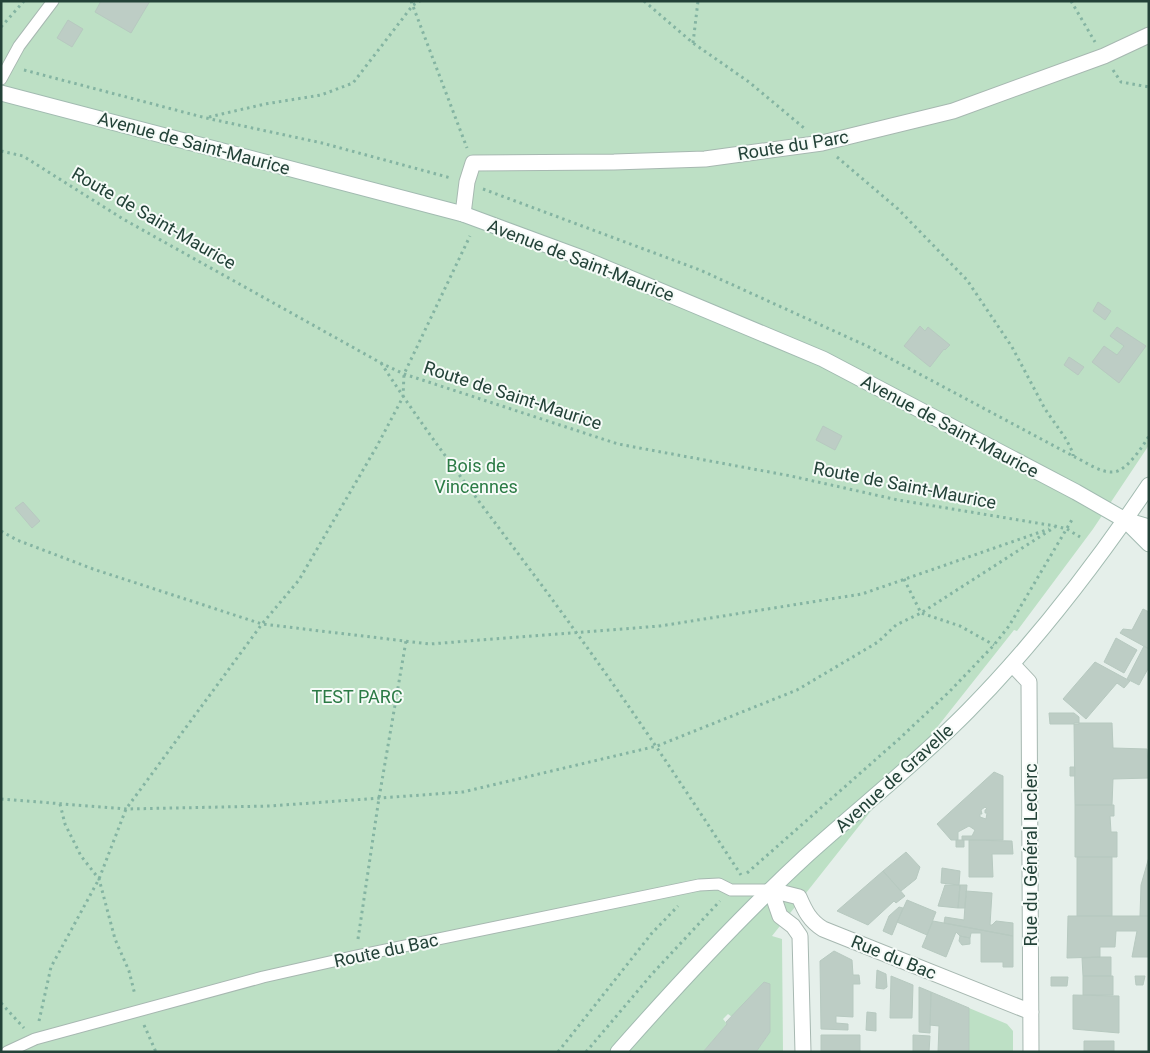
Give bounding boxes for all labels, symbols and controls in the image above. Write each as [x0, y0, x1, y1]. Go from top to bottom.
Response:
street label: Avenue de Saint-Maurice [96, 107, 292, 179]
street label: Route du Parc [736, 126, 850, 164]
street label: Route de Saint-Maurice [68, 162, 240, 274]
street label: Avenue de Saint-Maurice [485, 215, 677, 305]
street label: Route de Saint-Maurice [421, 356, 605, 434]
street label: Avenue de Saint-Maurice [858, 370, 1042, 482]
park label: Bois de Vincennes [434, 455, 518, 497]
street label: Route de Saint-Maurice [812, 457, 998, 513]
park label: TEST PARC [311, 686, 403, 707]
street label: Avenue de Gravelle [831, 719, 957, 837]
street label: Rue du Général Leclerc [1020, 763, 1041, 947]
street label: Route du Bac [332, 929, 440, 971]
street label: Rue du Bac [848, 930, 940, 984]

